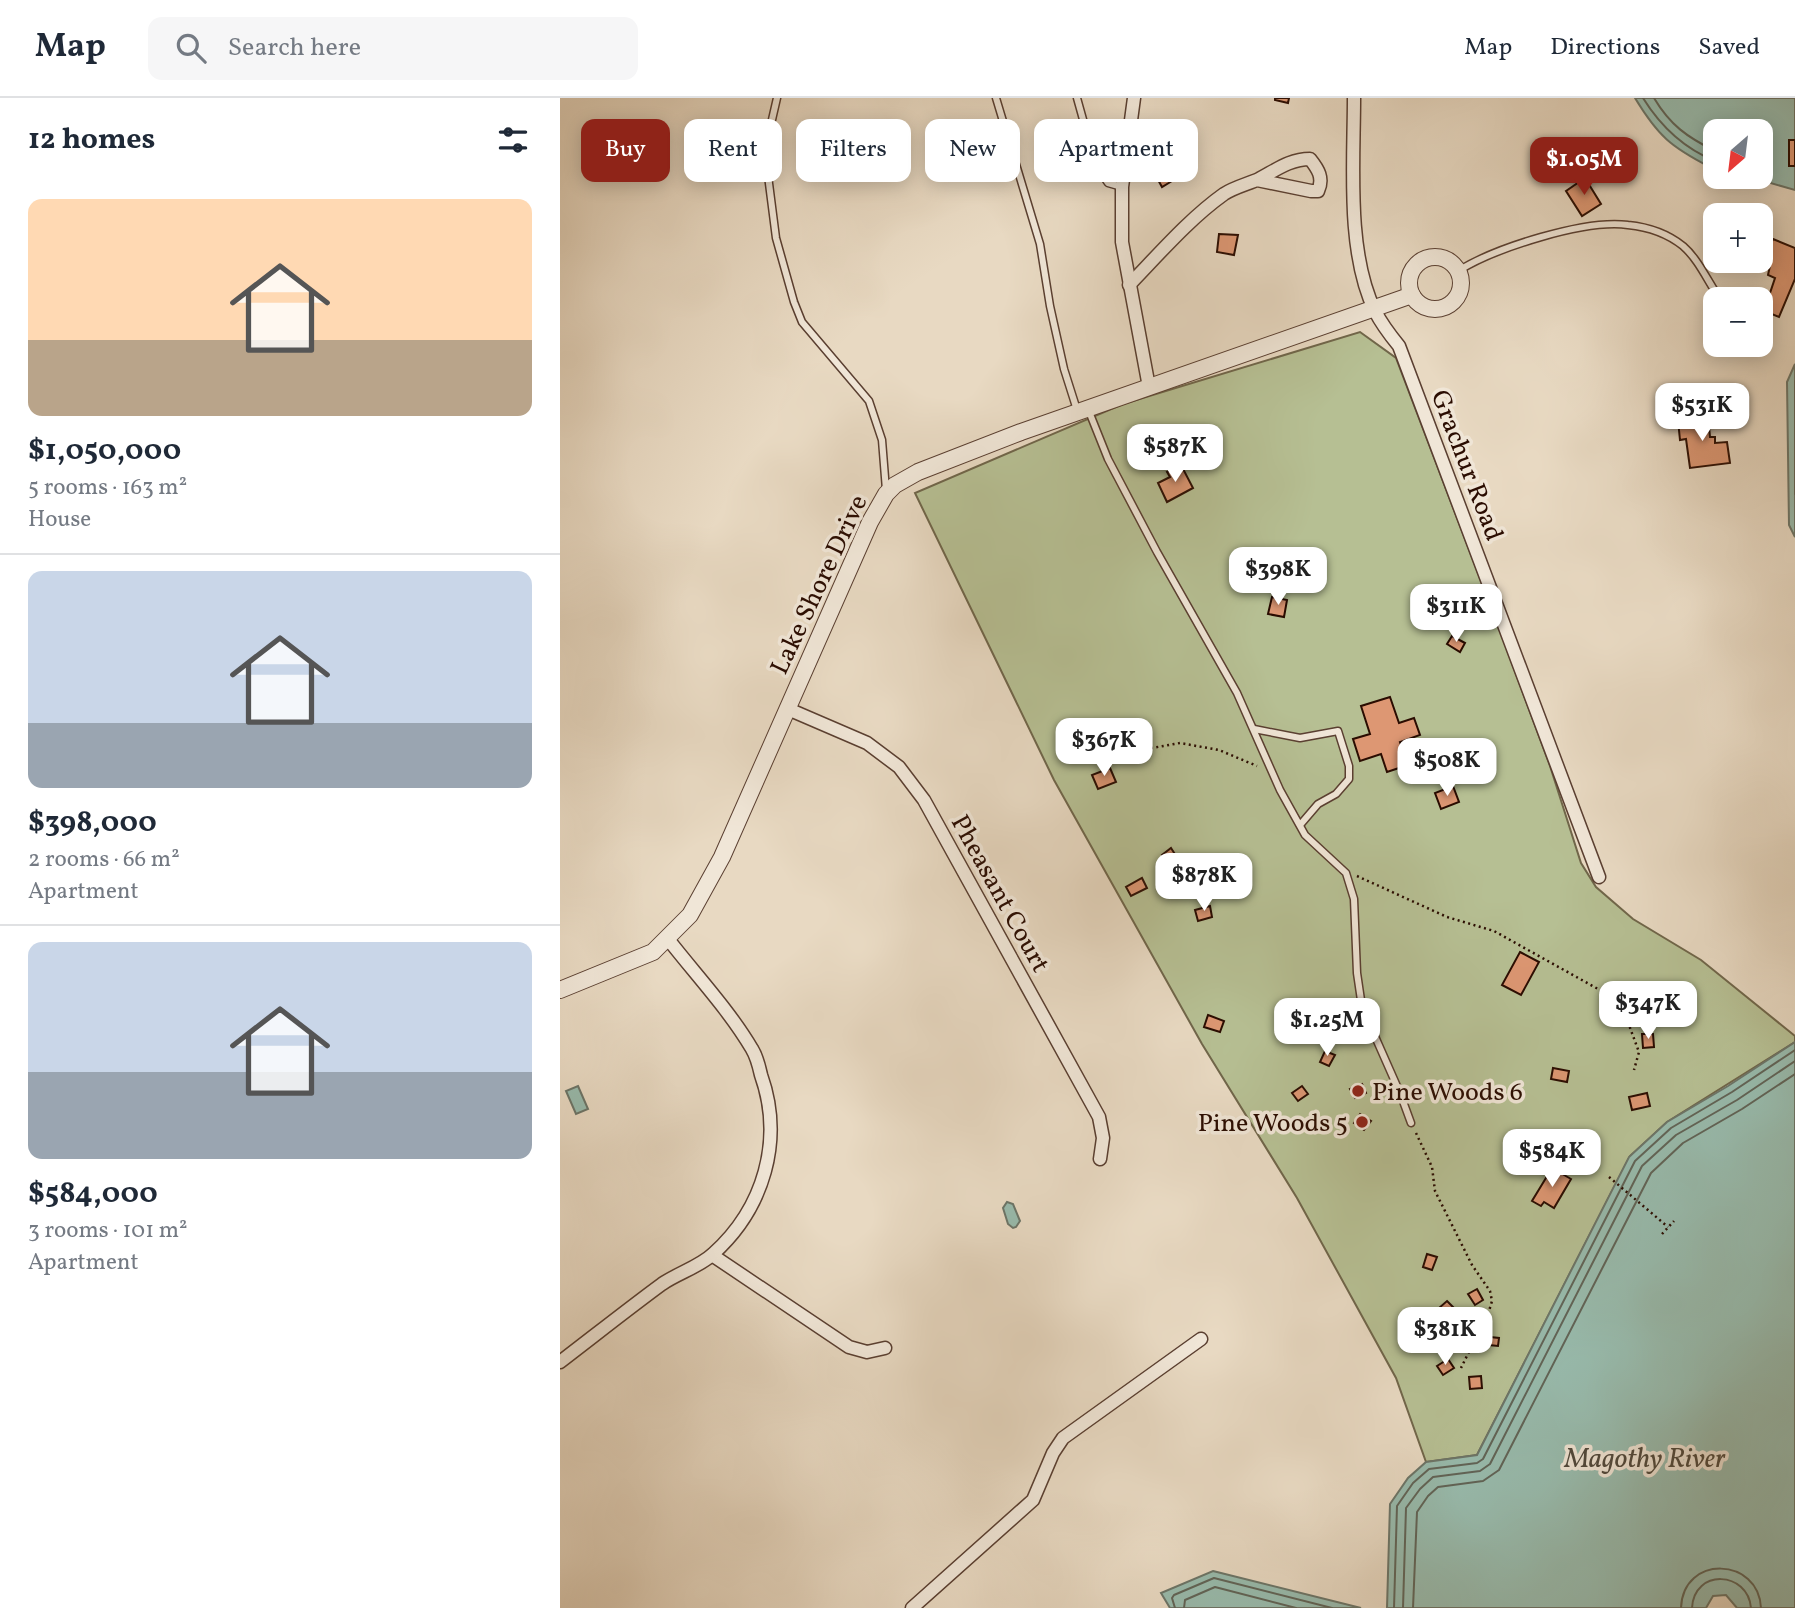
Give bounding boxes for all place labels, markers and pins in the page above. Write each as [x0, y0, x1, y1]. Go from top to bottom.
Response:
pin: $1.05M [1527, 138, 1641, 197]
pin: $531K [1653, 384, 1751, 443]
pin: $587K [1126, 424, 1224, 484]
pin: $398K [1229, 547, 1327, 607]
pin: $311K [1407, 584, 1505, 644]
pin: $367K [1055, 718, 1153, 778]
pin: $508K [1398, 738, 1496, 798]
pin: $878K [1155, 854, 1253, 913]
pin: $347K [1599, 982, 1697, 1041]
pin: $1.25M [1270, 998, 1384, 1058]
place label: Pine Woods 6 [1372, 1075, 1523, 1111]
marker: Pine Woods 6 [1350, 1083, 1366, 1099]
place label: Pine Woods 5 [1198, 1106, 1348, 1142]
marker: Pine Woods 5 [1354, 1114, 1370, 1130]
pin: $584K [1503, 1130, 1601, 1189]
pin: $381K [1396, 1308, 1494, 1367]

